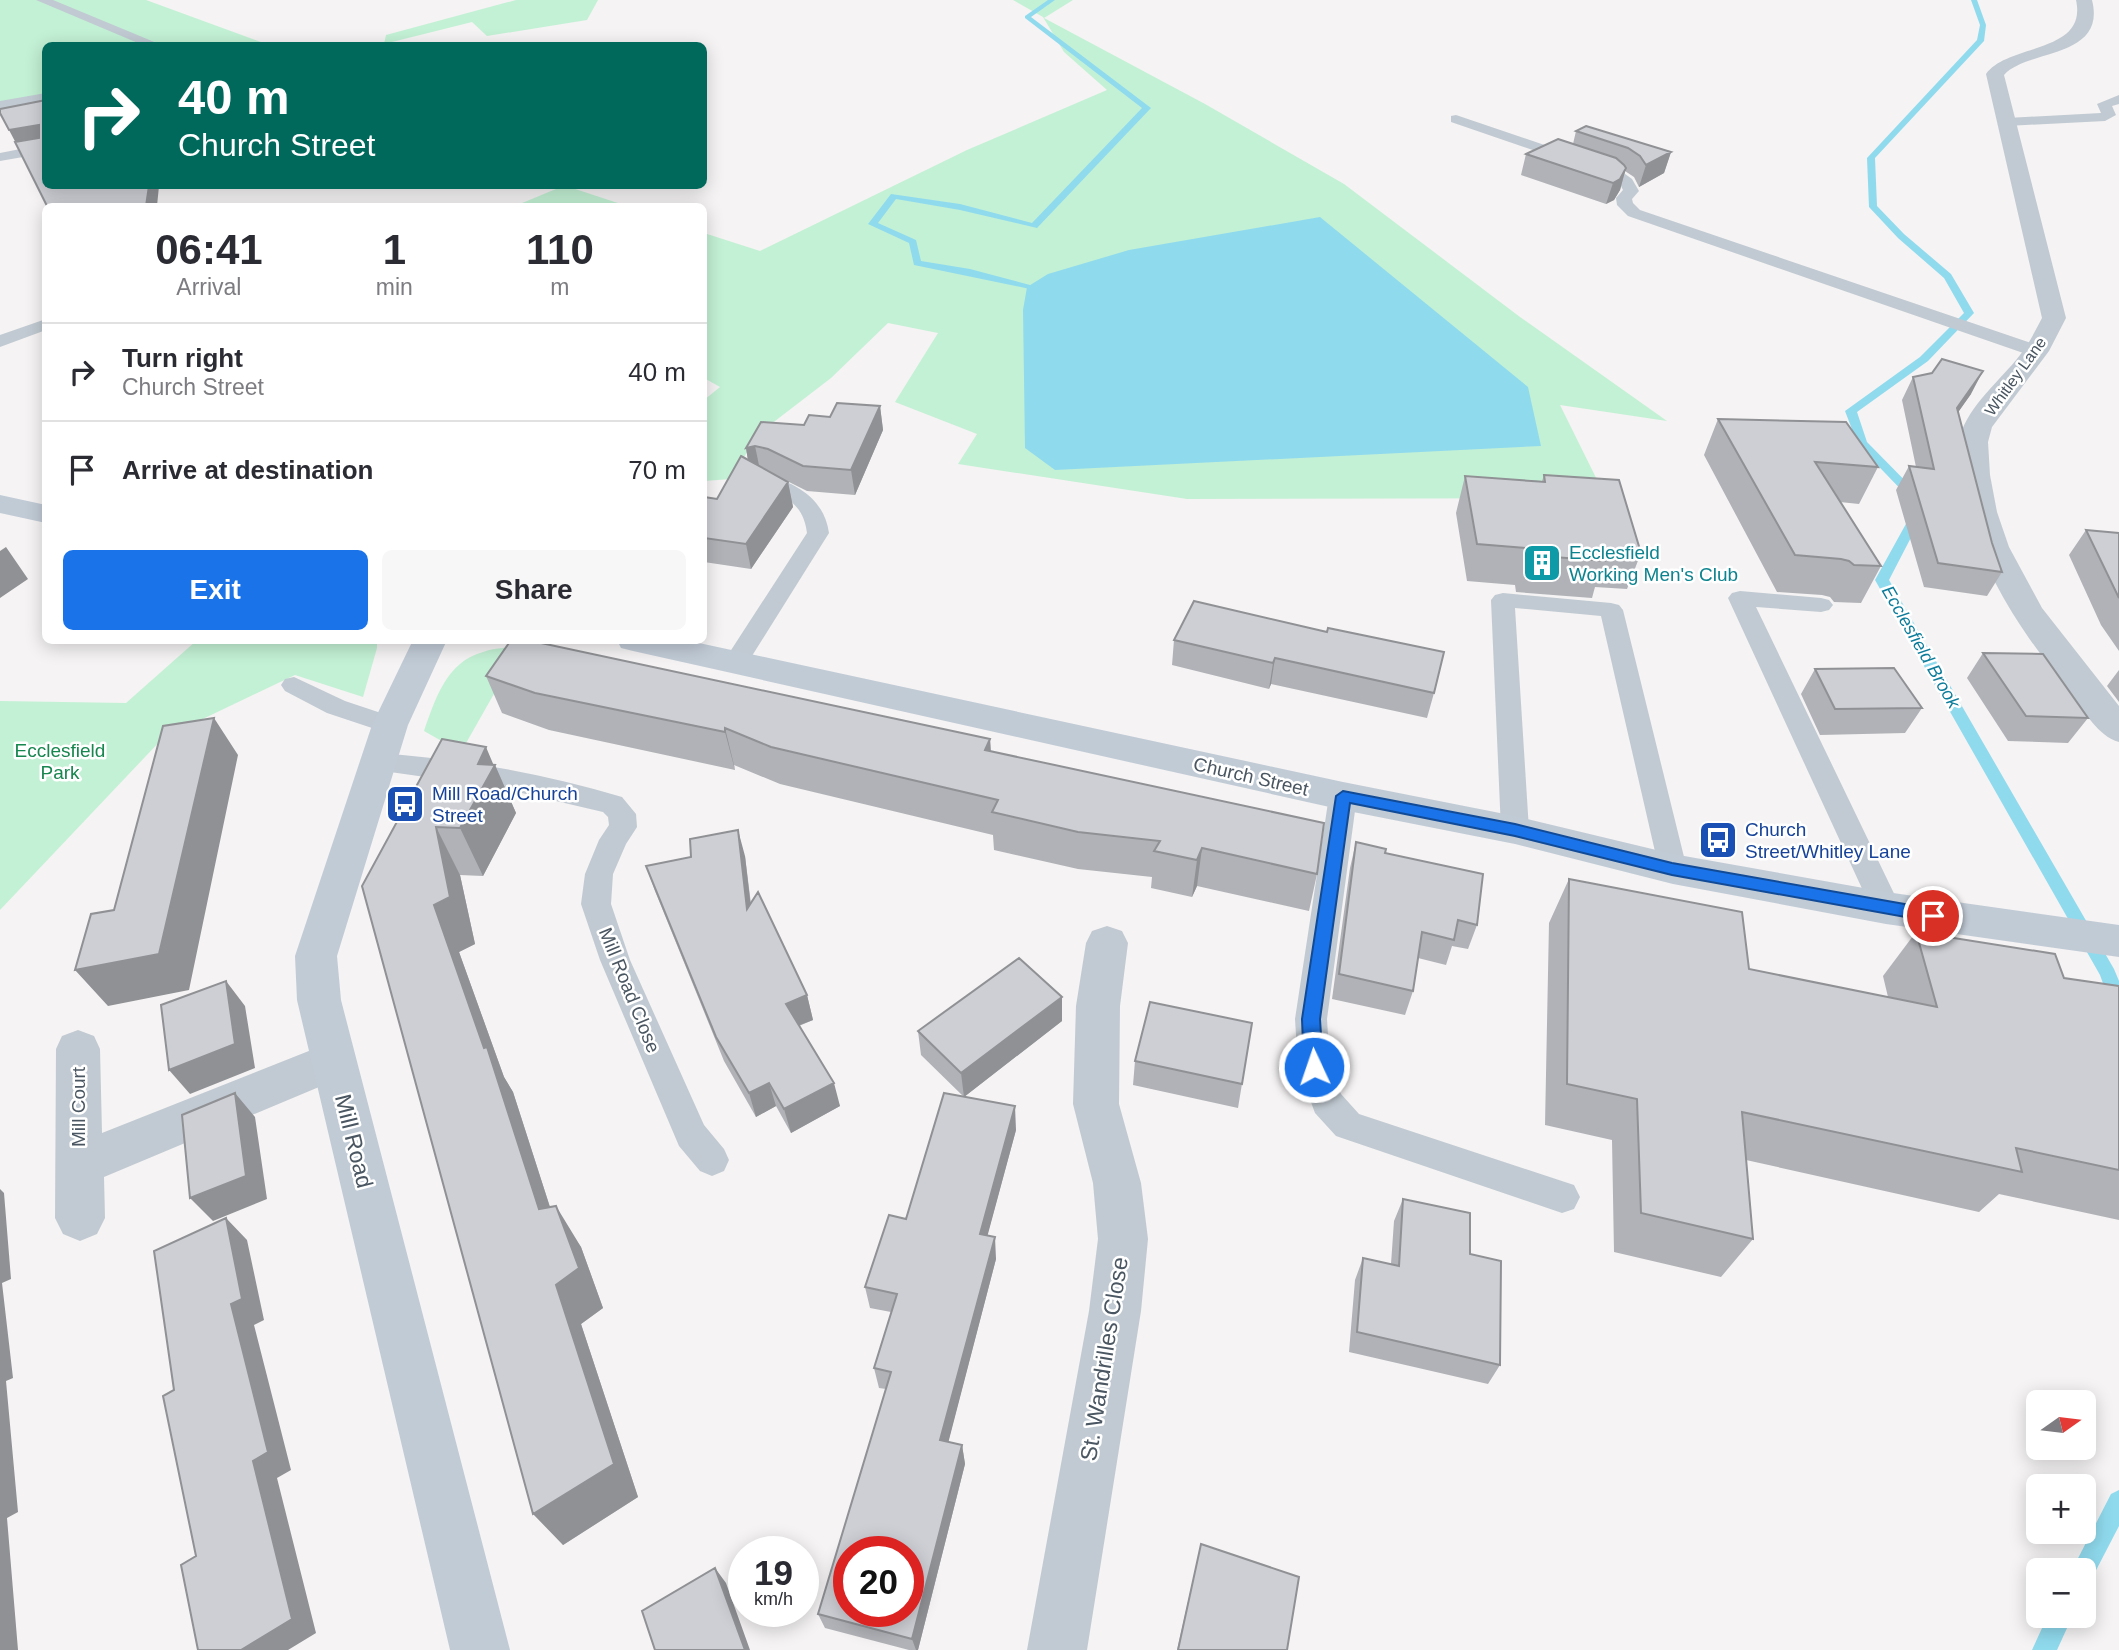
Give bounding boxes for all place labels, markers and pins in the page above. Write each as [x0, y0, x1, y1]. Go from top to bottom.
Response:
building icon: Ecclesfield Working Men's Club [1521, 542, 1563, 584]
place label: Ecclesfield Working Men's Club [1569, 542, 1738, 585]
bus stop icon: Mill Road/Church Street [384, 783, 426, 825]
place label: Mill Road/Church Street [432, 783, 578, 826]
bus stop icon: Church Street/Whitley Lane [1697, 819, 1739, 861]
place label: Church Street/Whitley Lane [1745, 819, 1911, 862]
pin [1903, 886, 1963, 946]

